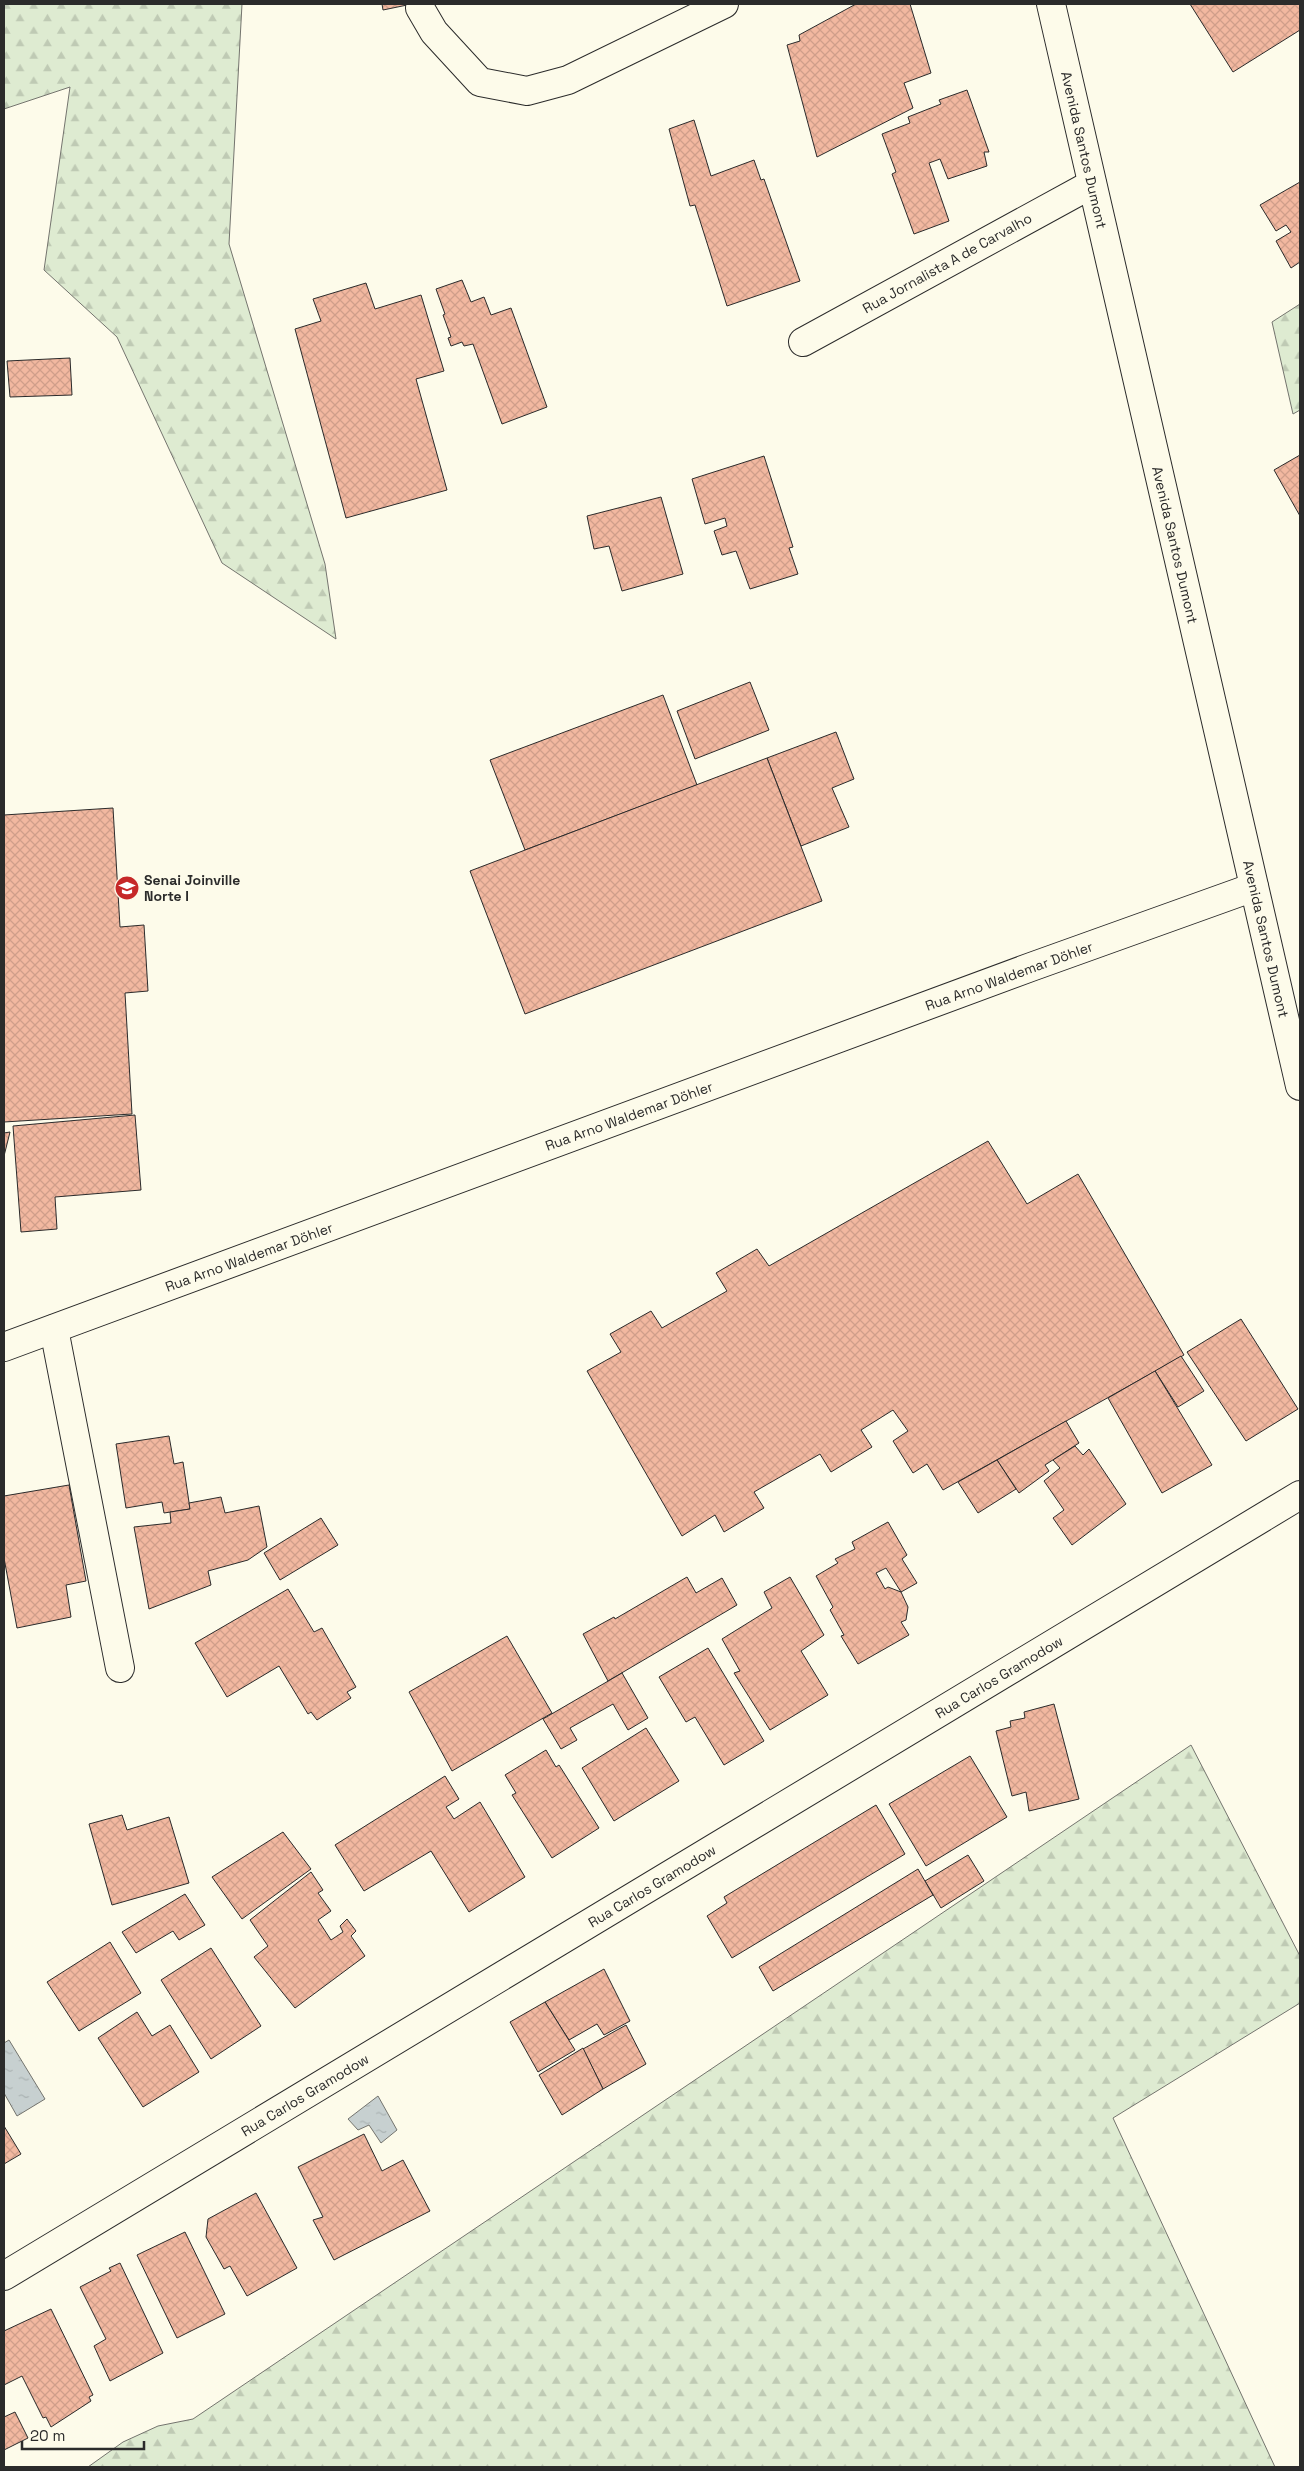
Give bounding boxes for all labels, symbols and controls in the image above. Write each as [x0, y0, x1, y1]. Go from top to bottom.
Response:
street label: Avenida Santos Dumont [1057, 70, 1111, 230]
street label: Rua Jornalista A de Carvalho [859, 209, 1035, 317]
street label: Avenida Santos Dumont [1148, 465, 1202, 625]
street label: Avenida Santos Dumont [1239, 859, 1293, 1019]
place label: Senai Joinville Norte I [144, 871, 240, 905]
school or university icon: Senai Joinville Norte I [114, 875, 140, 901]
street label: Rua Arno Waldemar Döhler [923, 937, 1095, 1015]
street label: Rua Arno Waldemar Döhler [543, 1077, 715, 1155]
street label: Rua Arno Waldemar Döhler [163, 1218, 335, 1296]
street label: Rua Carlos Gramodow [932, 1632, 1066, 1722]
street label: Rua Carlos Gramodow [585, 1841, 719, 1931]
street label: Rua Carlos Gramodow [238, 2050, 372, 2140]
scale bar [22, 2418, 145, 2450]
text: 20 m [30, 2426, 65, 2445]

